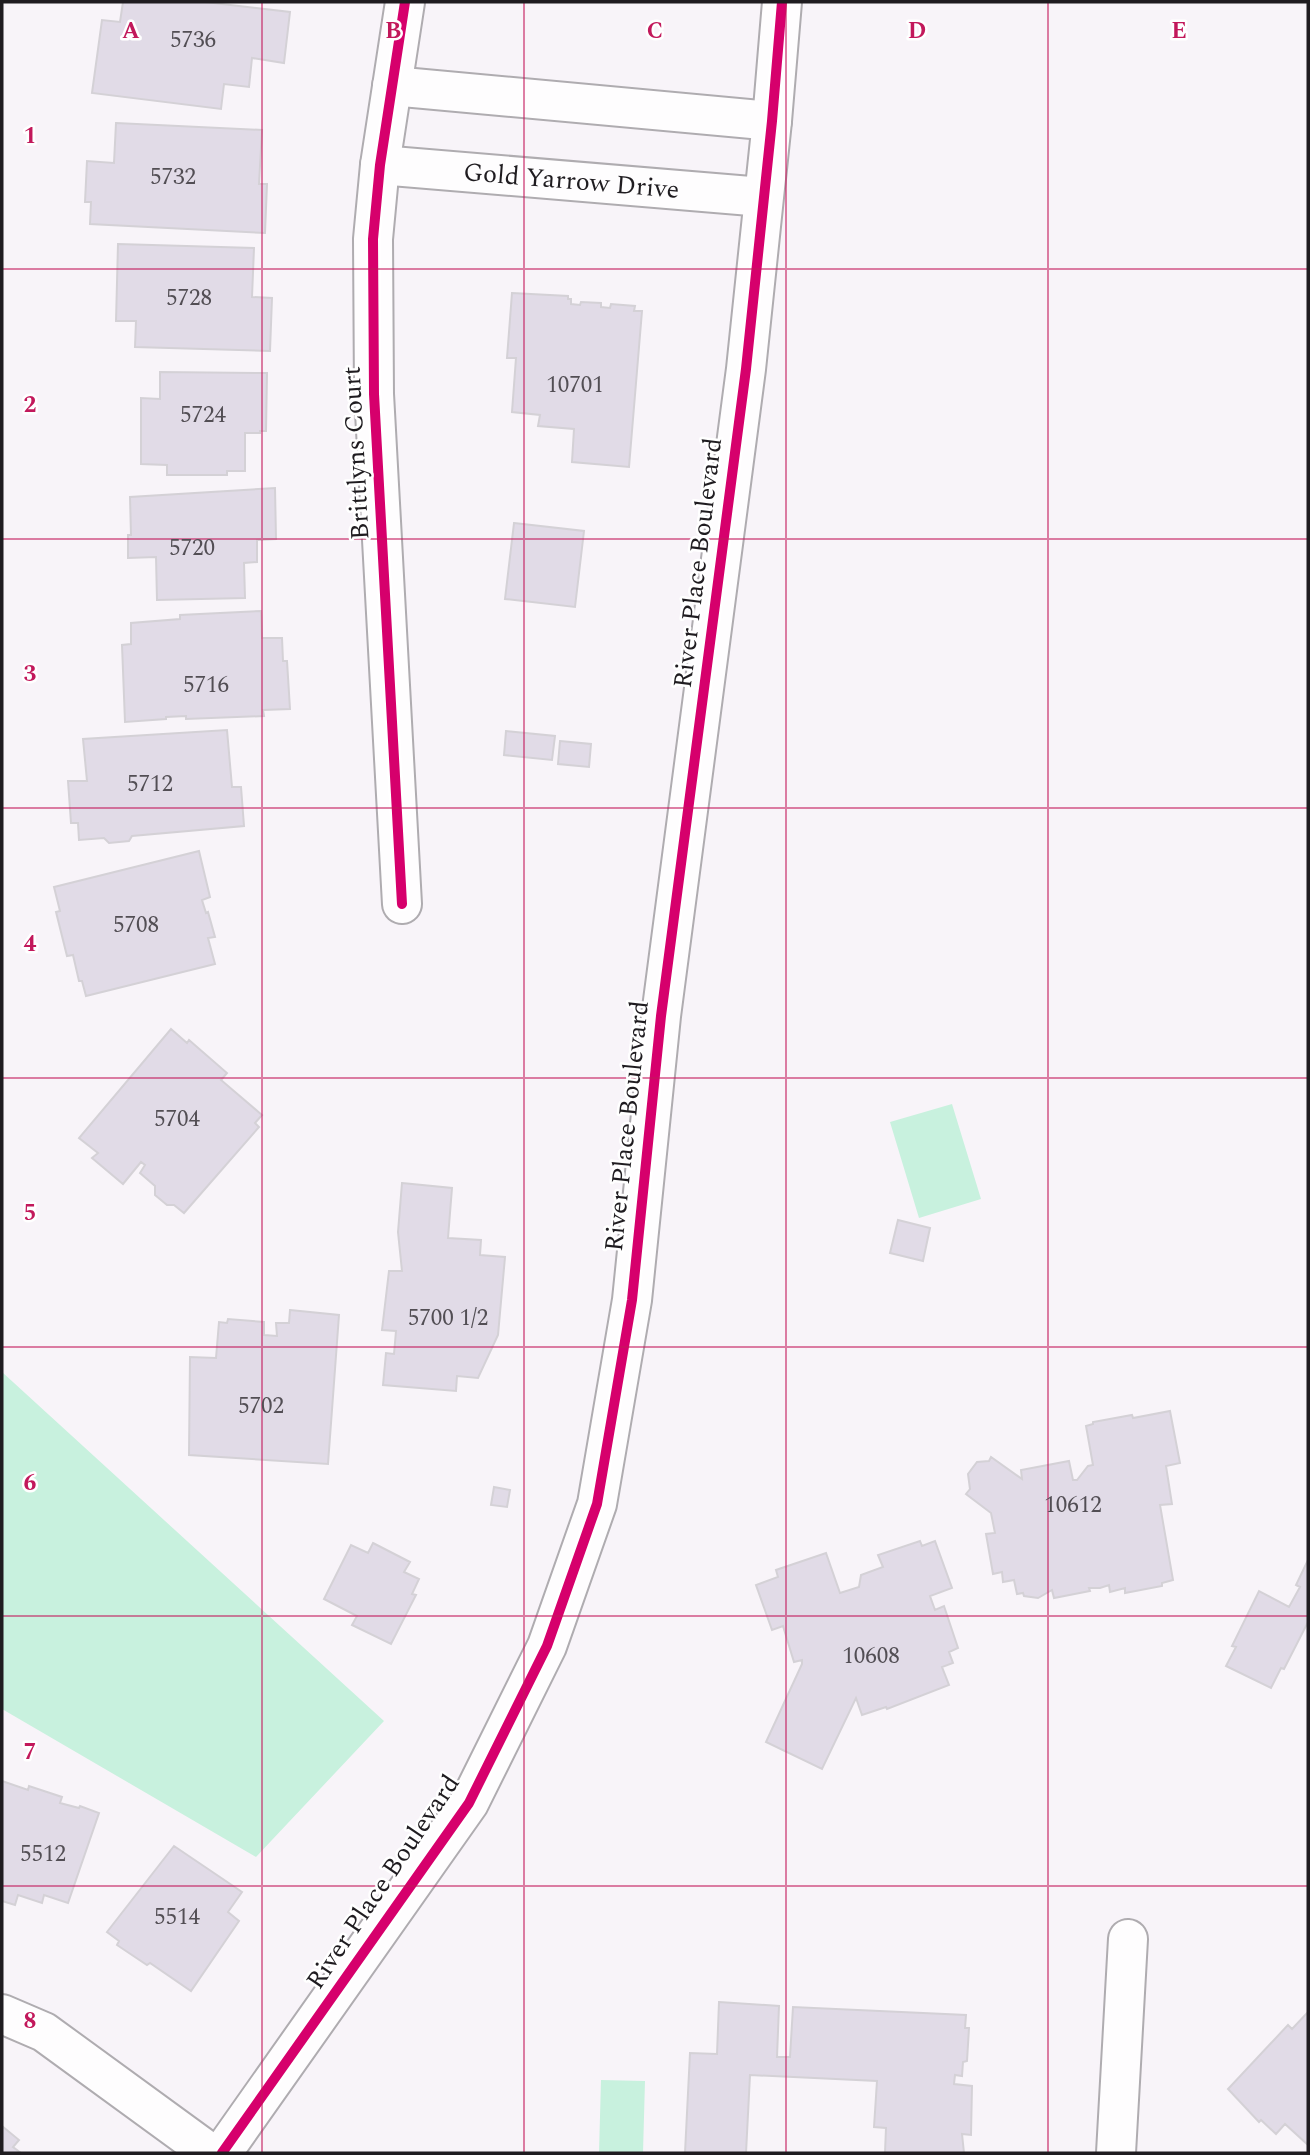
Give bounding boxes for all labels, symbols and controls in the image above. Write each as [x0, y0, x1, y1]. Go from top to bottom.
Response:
text: A [122, 14, 140, 49]
text: B [385, 14, 401, 49]
text: C [647, 14, 663, 49]
text: D [908, 14, 926, 49]
text: E [1171, 14, 1187, 49]
house number: 5736 [170, 23, 216, 58]
text: 1 [24, 119, 36, 154]
street label: Gold Yarrow Drive [462, 152, 681, 210]
house number: 5732 [150, 160, 196, 195]
house number: 5728 [166, 281, 212, 316]
street label: Brittlyns Court [331, 365, 381, 541]
house number: 10701 [546, 368, 604, 403]
text: 2 [24, 388, 37, 423]
house number: 5724 [180, 398, 227, 433]
street label: River Place Boulevard [663, 436, 733, 690]
house number: 5720 [169, 531, 215, 566]
text: 3 [24, 657, 37, 692]
house number: 5716 [183, 668, 229, 703]
house number: 5712 [127, 767, 173, 802]
house number: 5708 [113, 908, 159, 943]
text: 4 [24, 927, 37, 962]
street label: River Place Boulevard [594, 999, 660, 1253]
house number: 5704 [154, 1102, 201, 1137]
text: 5 [24, 1196, 36, 1231]
house number: 5700 1/2 [408, 1301, 488, 1336]
house number: 5702 [238, 1389, 284, 1424]
text: 6 [24, 1466, 37, 1501]
house number: 10612 [1044, 1488, 1102, 1523]
house number: 10608 [842, 1639, 900, 1674]
text: 7 [24, 1735, 36, 1770]
street label: River Place Boulevard [296, 1766, 470, 1998]
house number: 5512 [20, 1837, 66, 1872]
house number: 5514 [154, 1900, 201, 1935]
text: 8 [24, 2004, 36, 2039]

